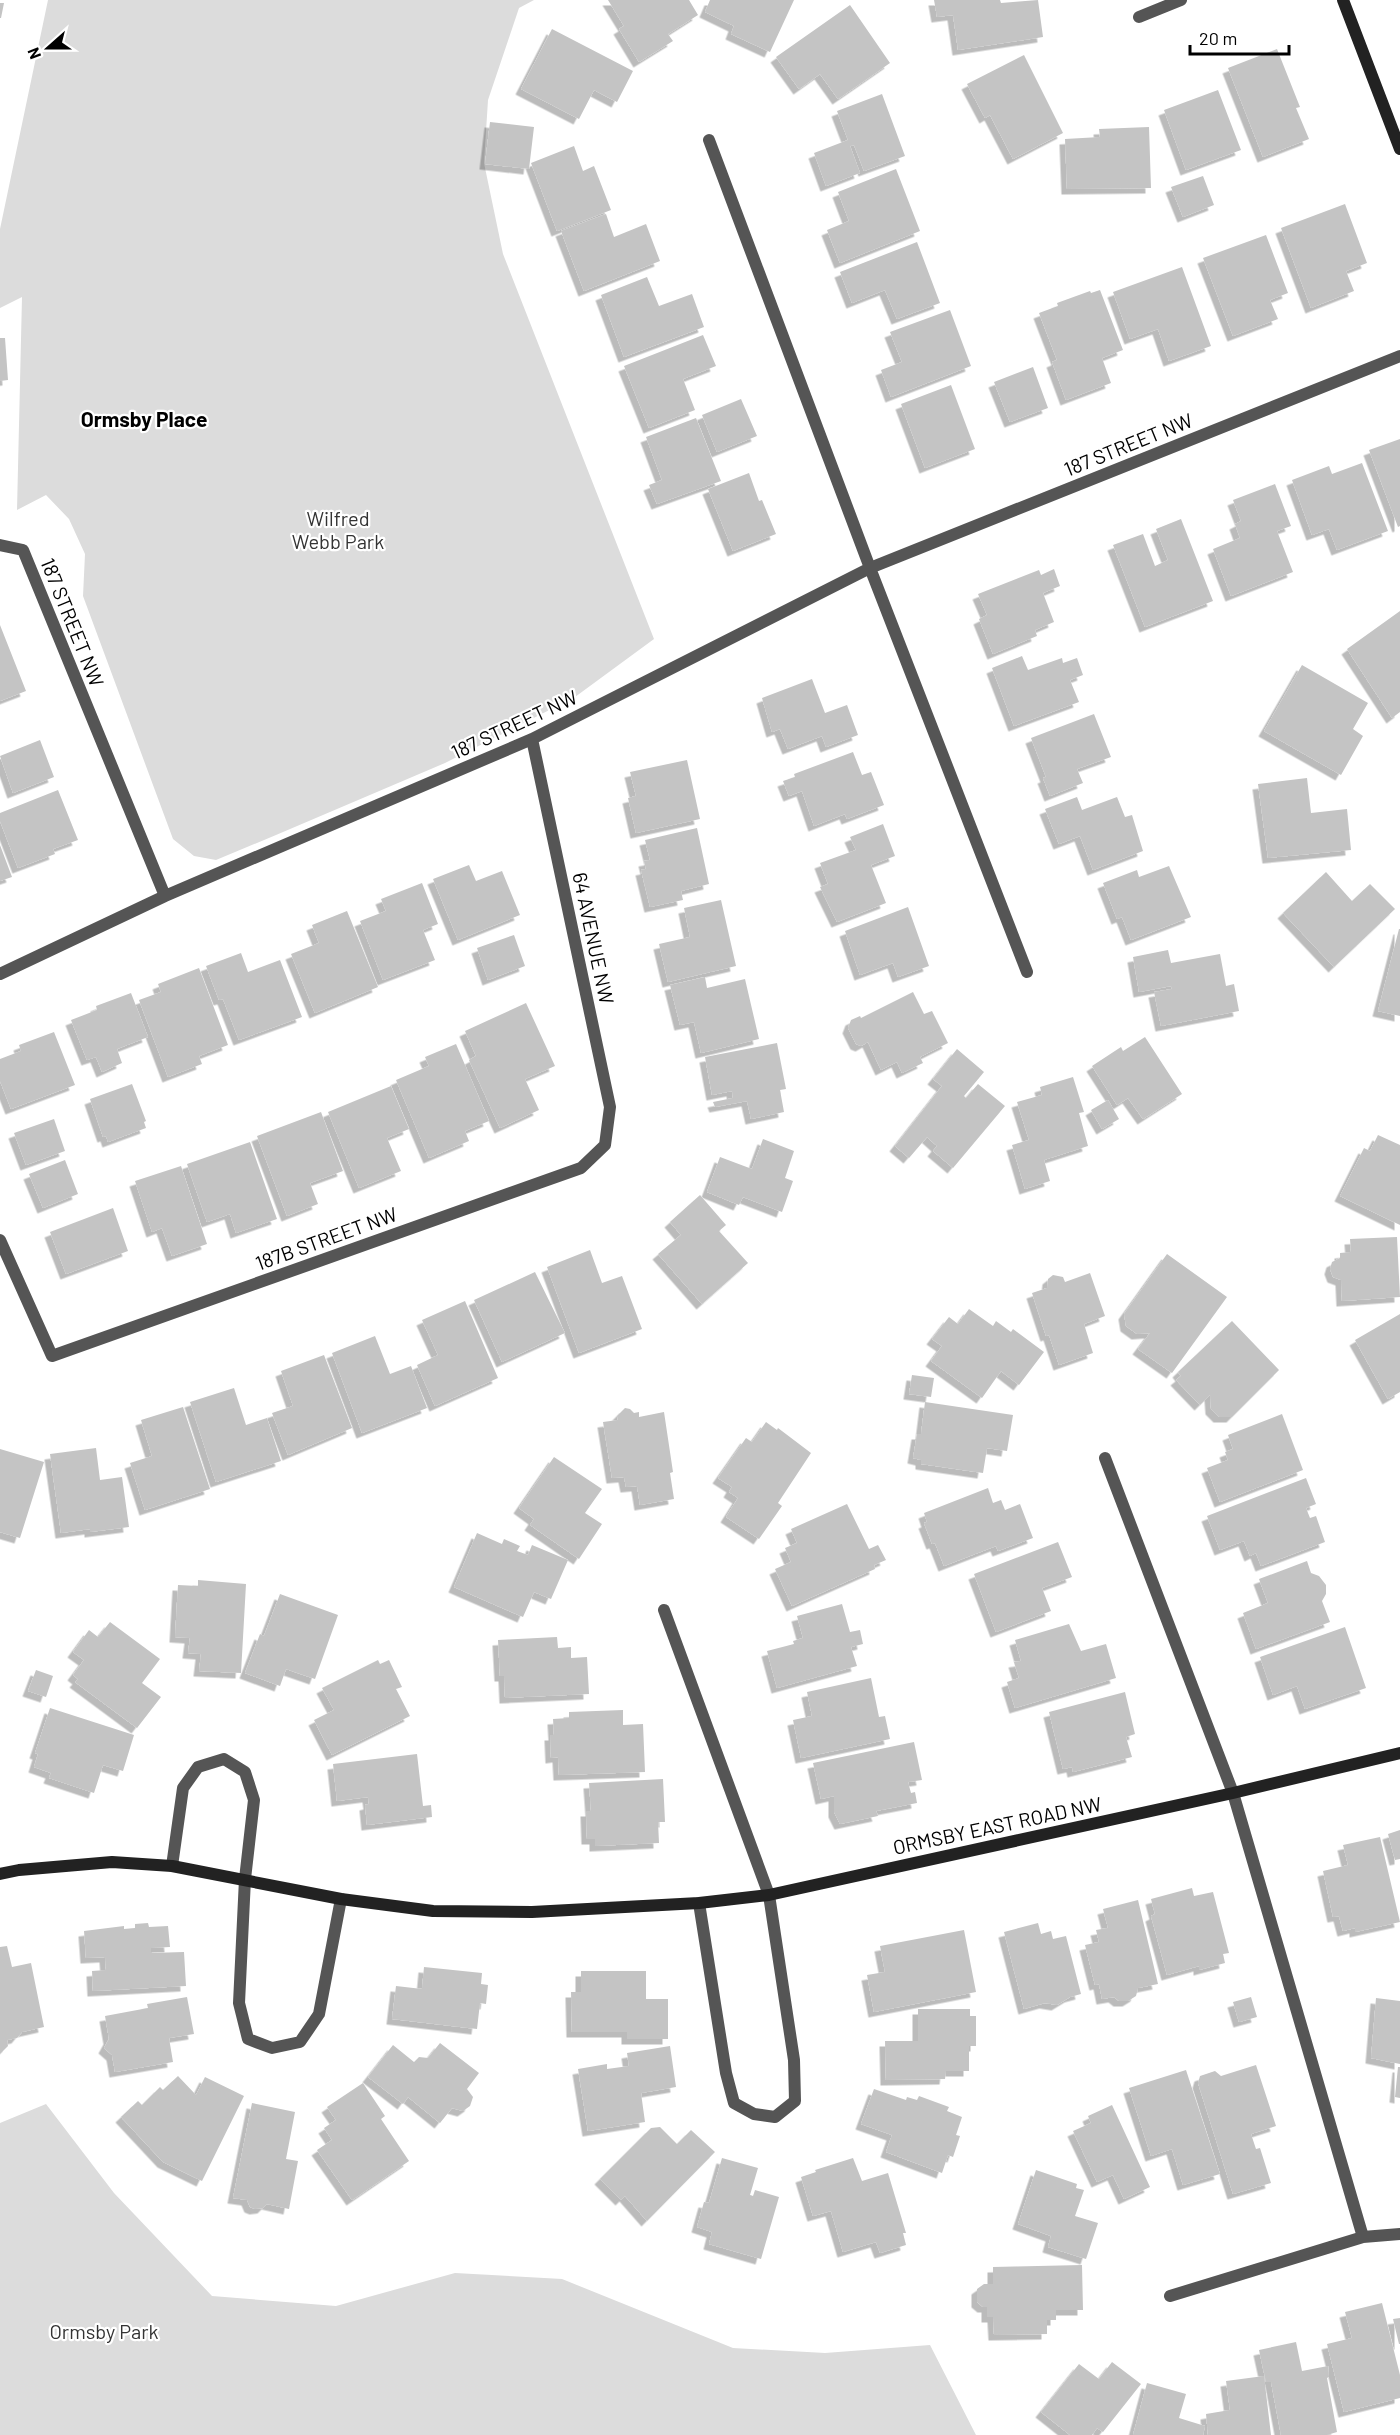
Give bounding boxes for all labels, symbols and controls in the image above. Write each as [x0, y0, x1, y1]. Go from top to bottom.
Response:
north arrow [18, 18, 78, 78]
scale bar [1190, 18, 1289, 56]
text: 20 m [1199, 27, 1237, 49]
text: N [23, 45, 44, 62]
district label: Ormsby Place [81, 406, 207, 431]
street label: 187 STREET NW [1060, 407, 1196, 481]
park label: Wilfred Webb Park [292, 506, 384, 553]
street label: 187 STREET NW [36, 554, 110, 690]
street label: 187 STREET NW [447, 684, 581, 764]
street label: 64 AVENUE NW [568, 870, 620, 1006]
street label: 187B STREET NW [252, 1201, 401, 1275]
street label: ORMSBY EAST ROAD NW [891, 1791, 1104, 1859]
park label: Ormsby Park [49, 2319, 159, 2343]

